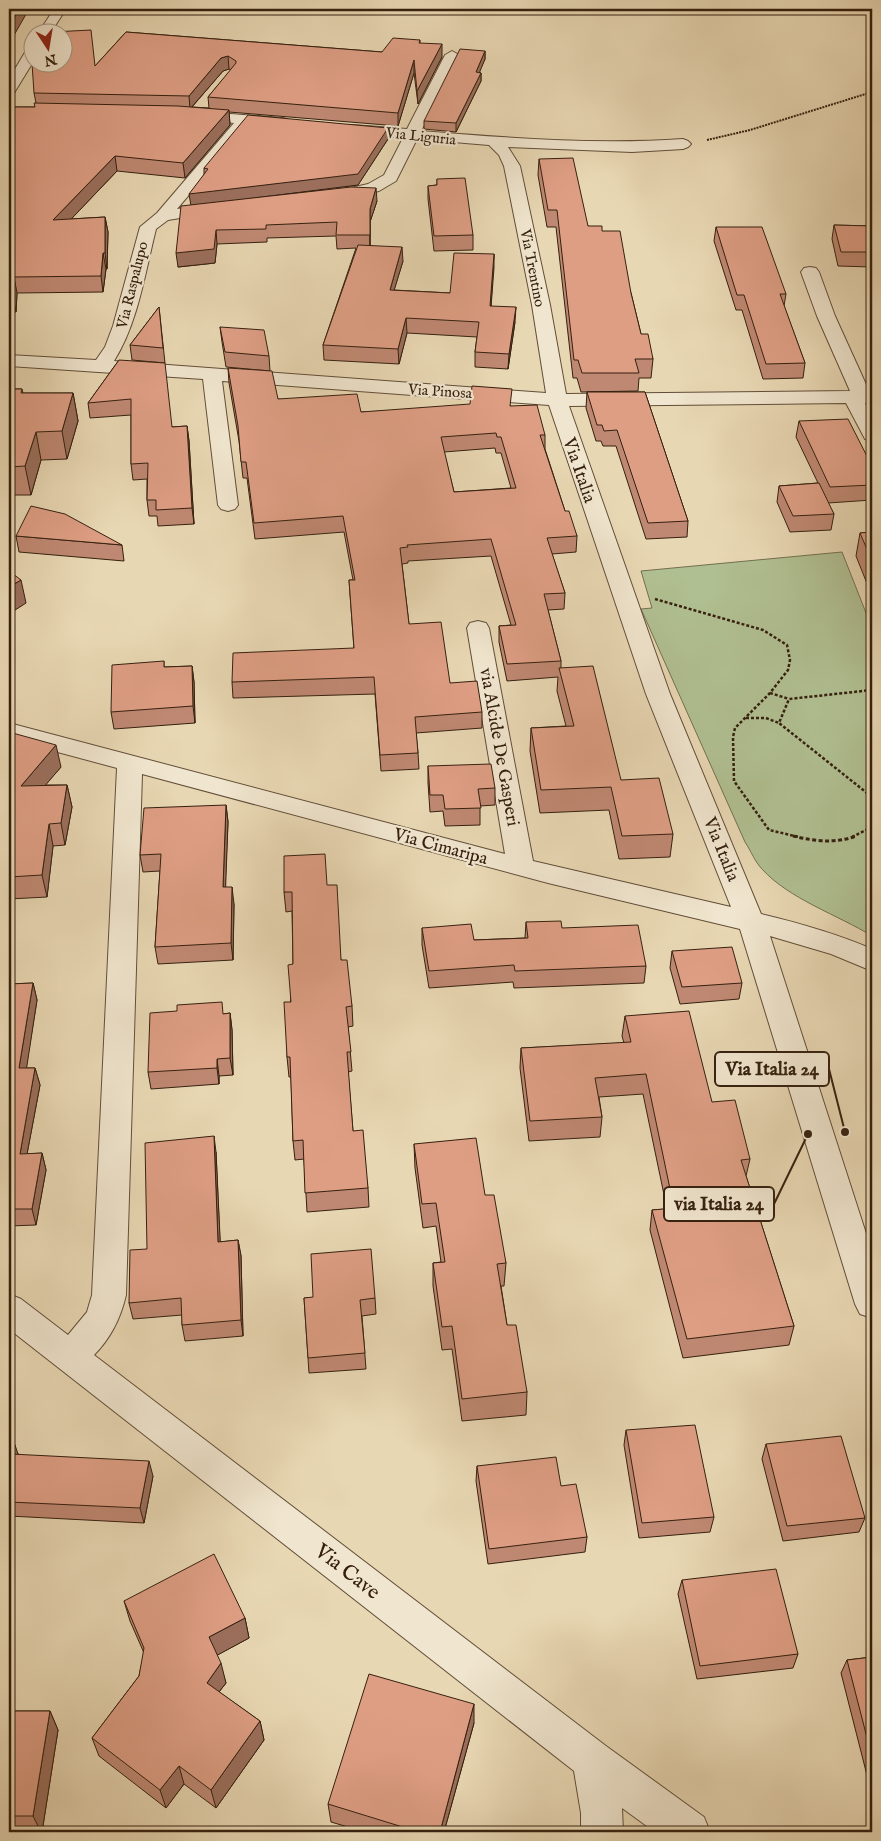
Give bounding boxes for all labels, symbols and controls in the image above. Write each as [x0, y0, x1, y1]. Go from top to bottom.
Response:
north arrow [22, 22, 72, 72]
text: N [43, 49, 59, 70]
street label: Via Liguria [384, 123, 457, 150]
street label: Via Trentino [515, 227, 549, 309]
street label: Via Raspalupo [112, 239, 153, 332]
street label: Via Pinosa [406, 380, 473, 403]
street label: Via Italia [556, 434, 600, 506]
street label: via Alcide De Gasperi [473, 666, 524, 828]
street label: Via Italia [697, 813, 744, 885]
street label: Via Cimaripa [390, 824, 490, 871]
callout: Via Italia 24 [715, 1052, 829, 1086]
text: Via Italia 24 [724, 1058, 819, 1082]
callout: via Italia 24 [664, 1187, 774, 1221]
text: via Italia 24 [673, 1193, 764, 1217]
street label: Via Cave [308, 1538, 385, 1606]

